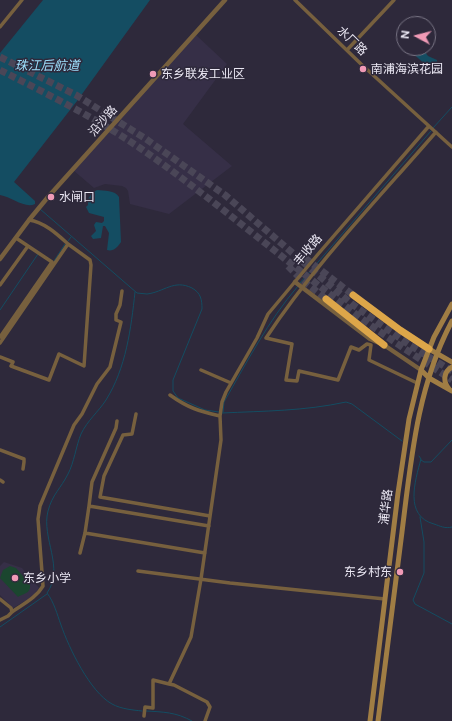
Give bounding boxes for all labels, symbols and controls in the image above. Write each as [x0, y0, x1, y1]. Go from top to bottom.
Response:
north arrow [396, 16, 436, 56]
street label: 水厂路 [334, 23, 370, 59]
text: N [399, 30, 412, 40]
water label: 珠江后航道 [15, 58, 79, 74]
place label: 南浦海滨花园 [371, 62, 443, 76]
marker: 南浦海滨花园 [358, 64, 368, 74]
place label: 东乡联发工业区 [161, 67, 245, 81]
marker: 东乡联发工业区 [148, 69, 158, 79]
street label: 沿沙路 [86, 103, 120, 139]
place label: 水闸口 [59, 190, 95, 204]
marker: 水闸口 [46, 192, 56, 202]
street label: 丰收路 [291, 232, 325, 268]
street label: 浦华路 [377, 488, 395, 526]
place label: 东乡村东 [344, 565, 392, 579]
marker: 东乡村东 [395, 567, 405, 577]
place label: 东乡小学 [23, 571, 71, 585]
marker: 东乡小学 [10, 573, 20, 583]

